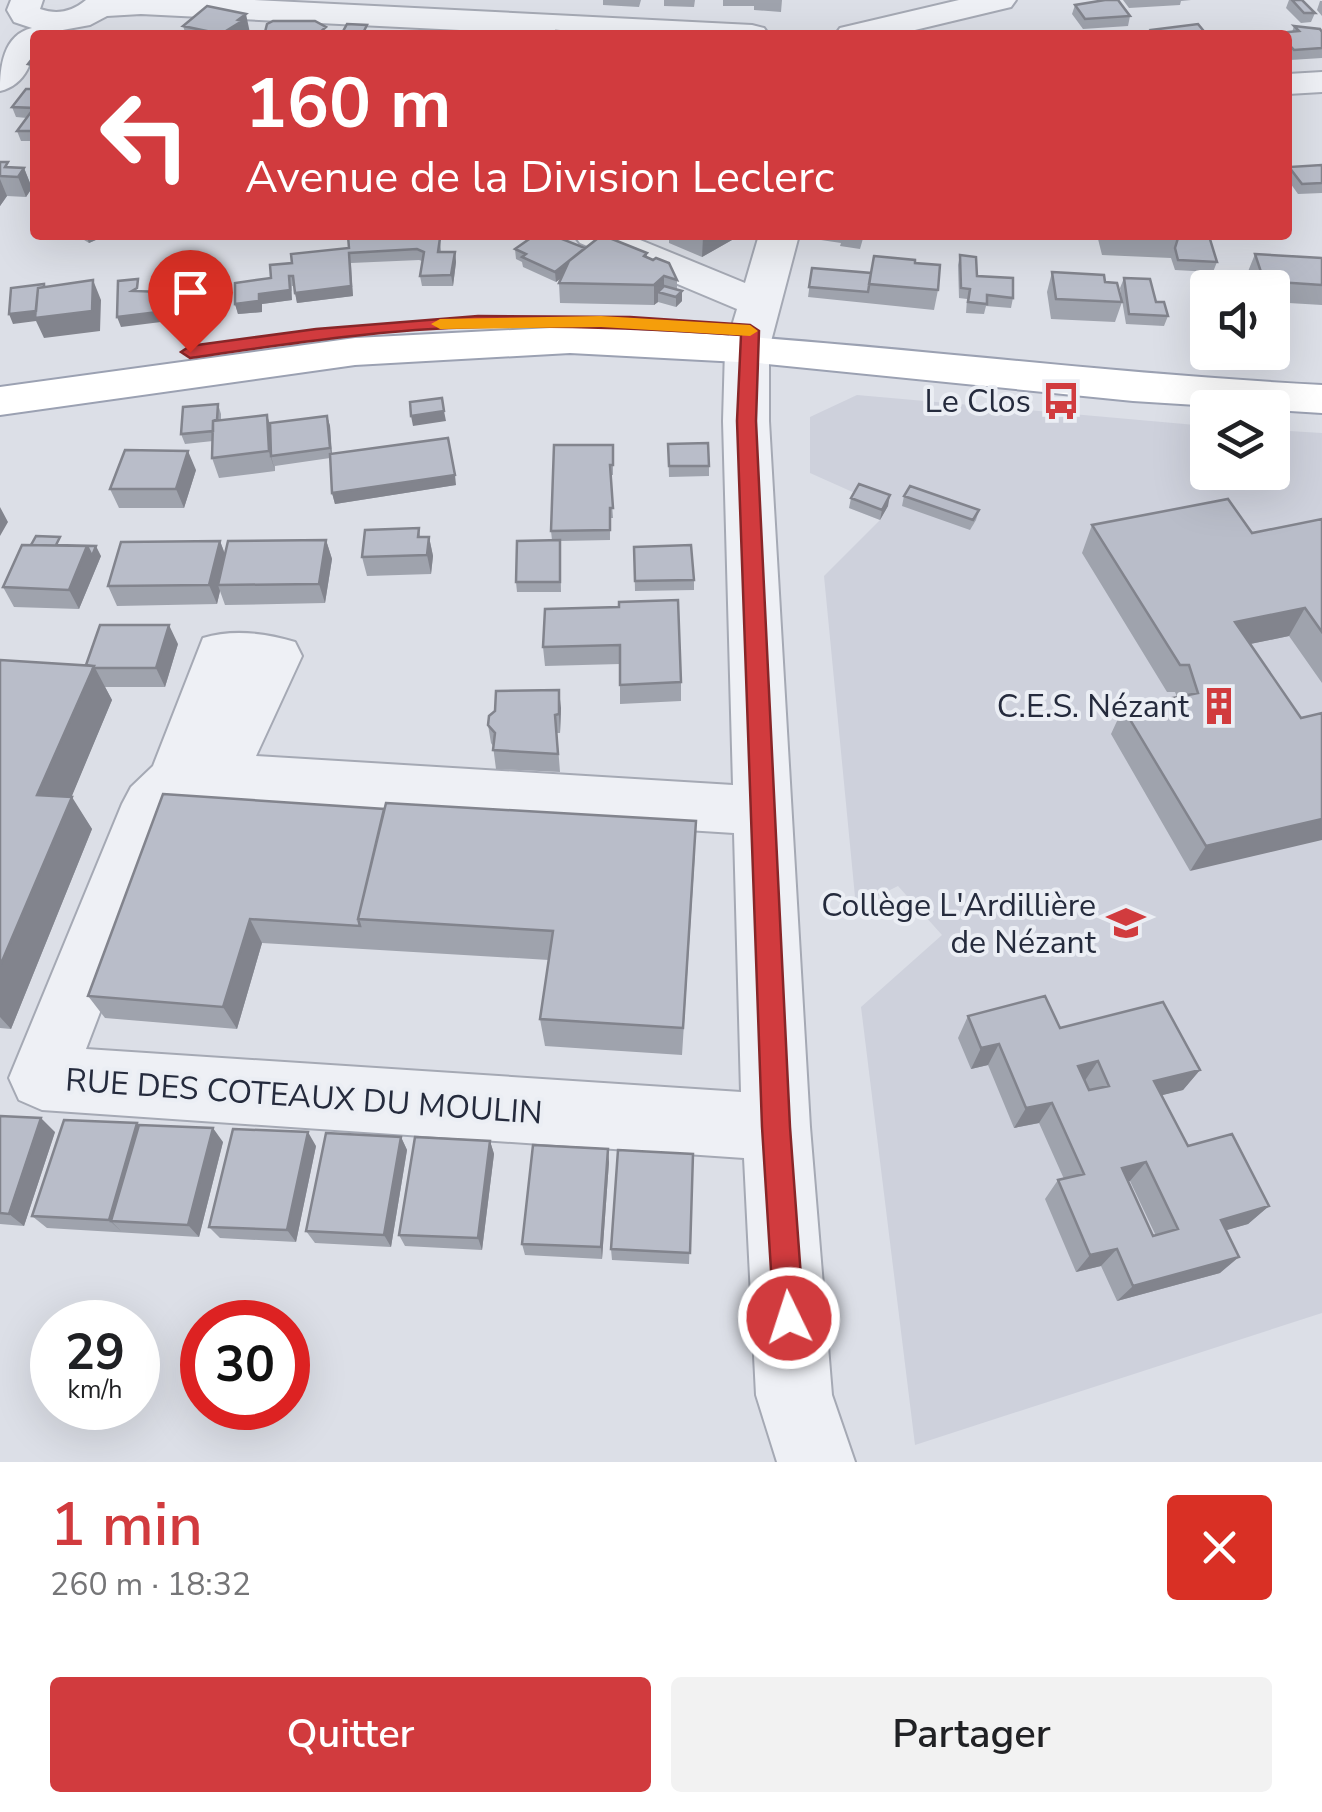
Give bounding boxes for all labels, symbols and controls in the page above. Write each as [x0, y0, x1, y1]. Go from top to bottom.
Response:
text: 160 m [245, 56, 451, 152]
icon: left [80, 70, 210, 200]
text: Avenue de la Division Leclerc [245, 147, 835, 208]
pin [148, 250, 233, 353]
icon: arrive [163, 265, 218, 320]
map controls [1190, 270, 1290, 490]
button: sound [1190, 270, 1290, 370]
place label: Le Clos [925, 380, 1031, 423]
bus stop icon: Le Clos [1040, 380, 1082, 422]
button: layers [1190, 390, 1290, 490]
place label: C.E.S. Nézant [997, 685, 1190, 728]
building icon: C.E.S. Nézant [1198, 685, 1240, 727]
place label: Collège L'Ardillière de Nézant [821, 884, 1097, 964]
school or university icon: Collège L'Ardillière de Nézant [1105, 902, 1147, 944]
street label: RUE DES COTEAUX DU MOULIN [64, 1058, 544, 1135]
position arrow [737, 1266, 841, 1370]
speed limit sign: 30 [180, 1300, 310, 1430]
text: 29 [65, 1318, 125, 1387]
text: km/h [67, 1373, 123, 1407]
text: 1 min [50, 1484, 203, 1566]
button: close [1167, 1495, 1272, 1600]
text: 260 m · 18:32 [50, 1563, 251, 1606]
button: Quitter [50, 1677, 651, 1792]
button: Partager [671, 1677, 1272, 1792]

